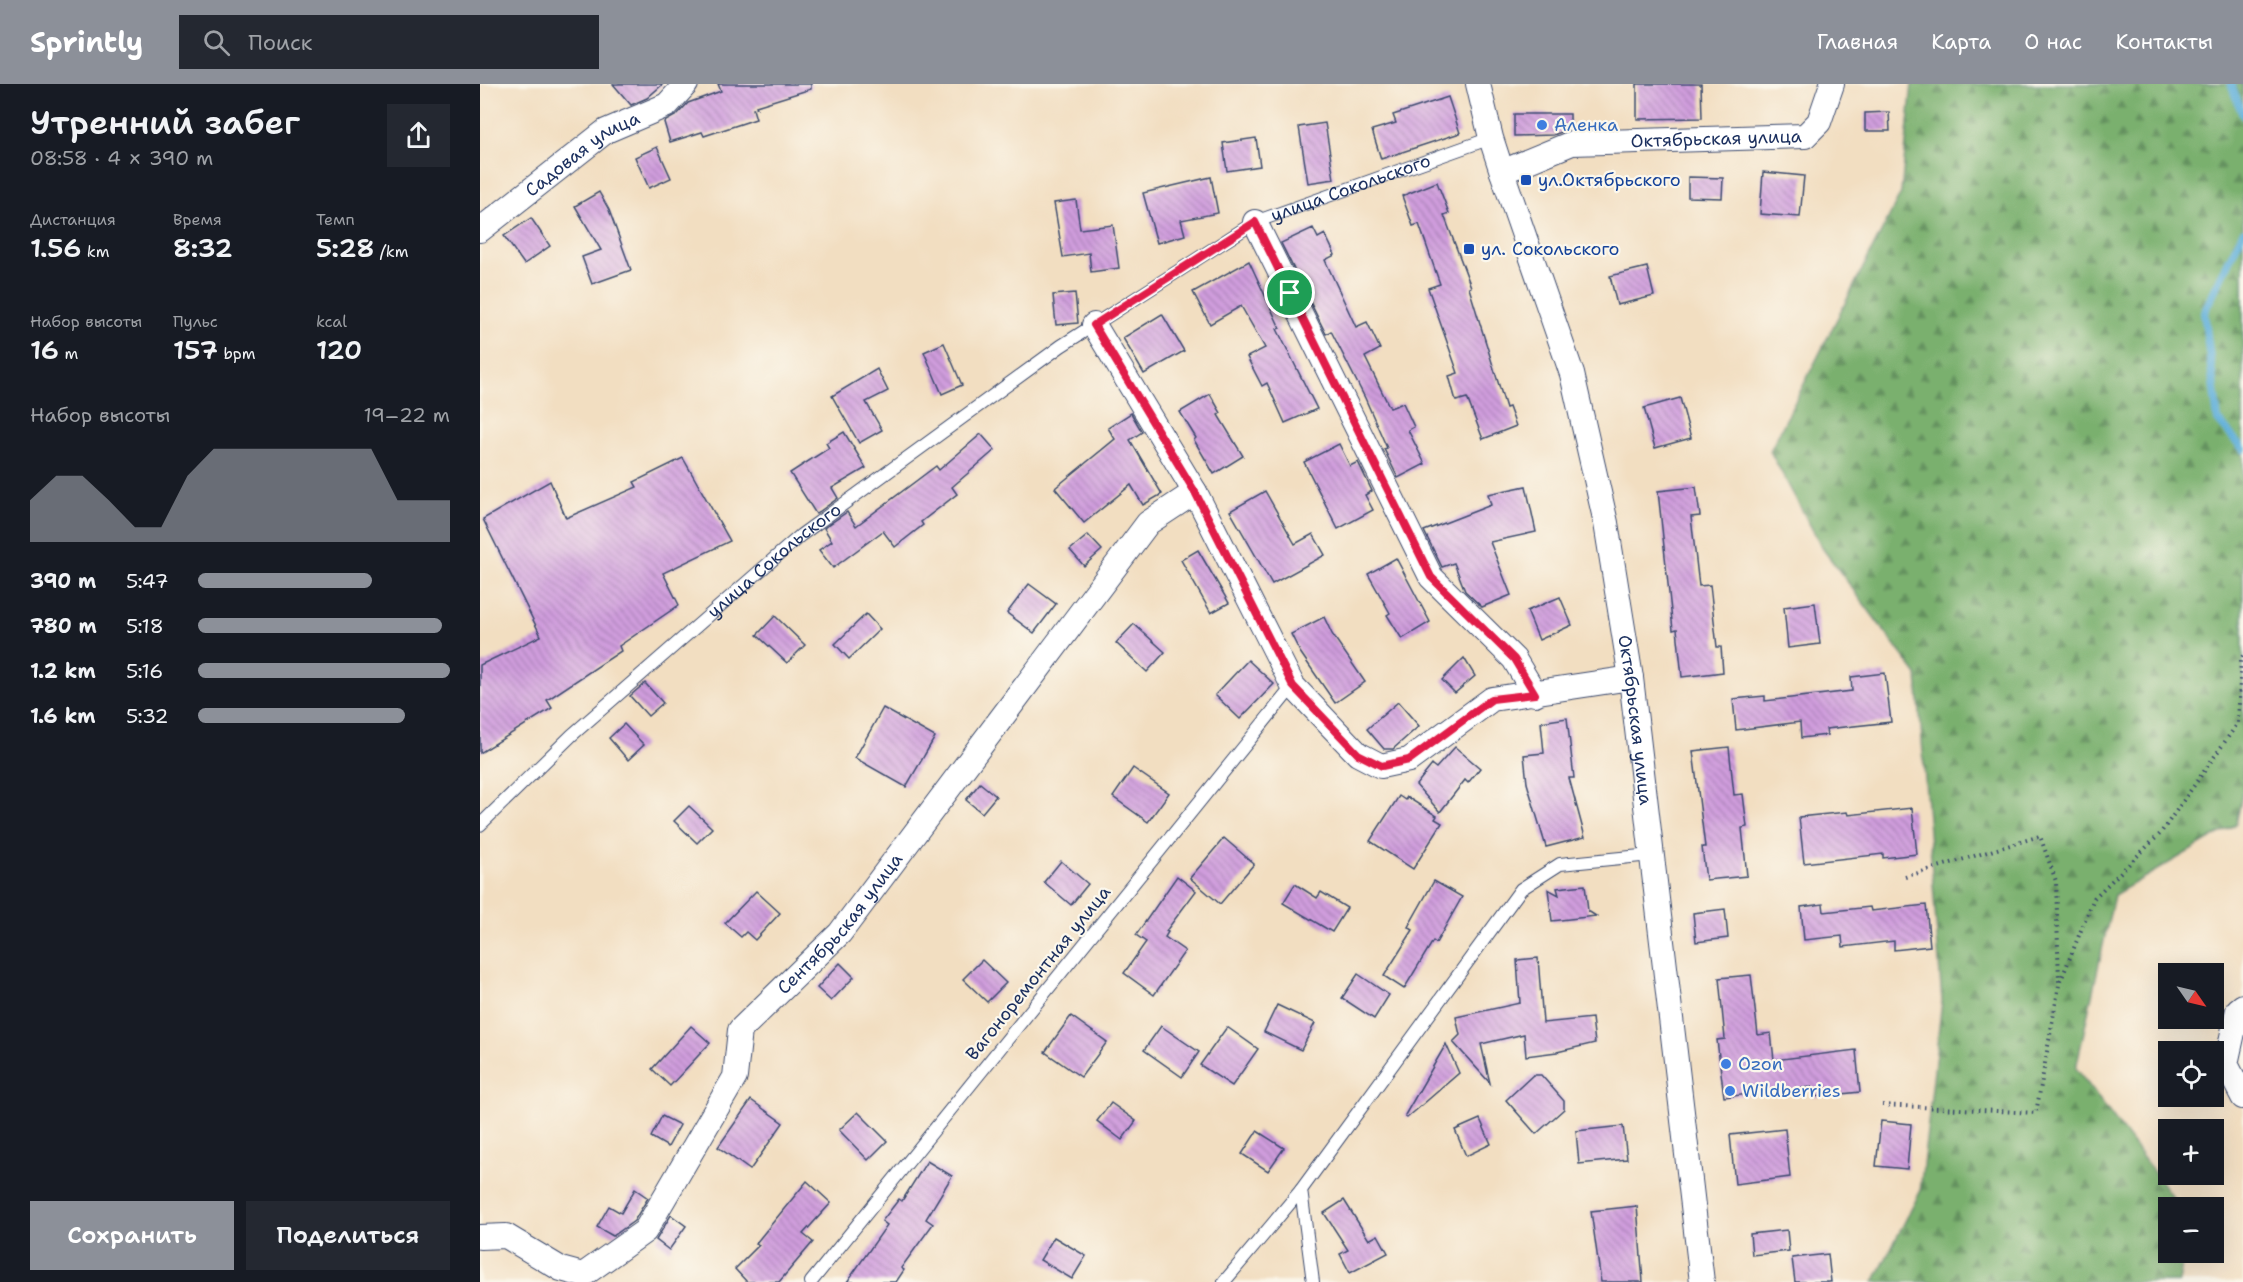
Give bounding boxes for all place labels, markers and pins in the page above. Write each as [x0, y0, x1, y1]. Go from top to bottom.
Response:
place label: Аленка [1554, 113, 1618, 137]
marker: Аленка [1535, 118, 1549, 132]
place label: ул.Октябрьского [1538, 168, 1681, 192]
marker: ул.Октябрьского [1519, 173, 1533, 187]
place label: ул. Сокольского [1481, 237, 1619, 261]
marker: ул. Сокольского [1462, 242, 1476, 256]
pin [1264, 267, 1315, 318]
place label: Ozon [1738, 1052, 1783, 1076]
marker: Ozon [1719, 1057, 1733, 1071]
place label: Wildberries [1742, 1079, 1841, 1103]
marker: Wildberries [1723, 1084, 1737, 1098]

